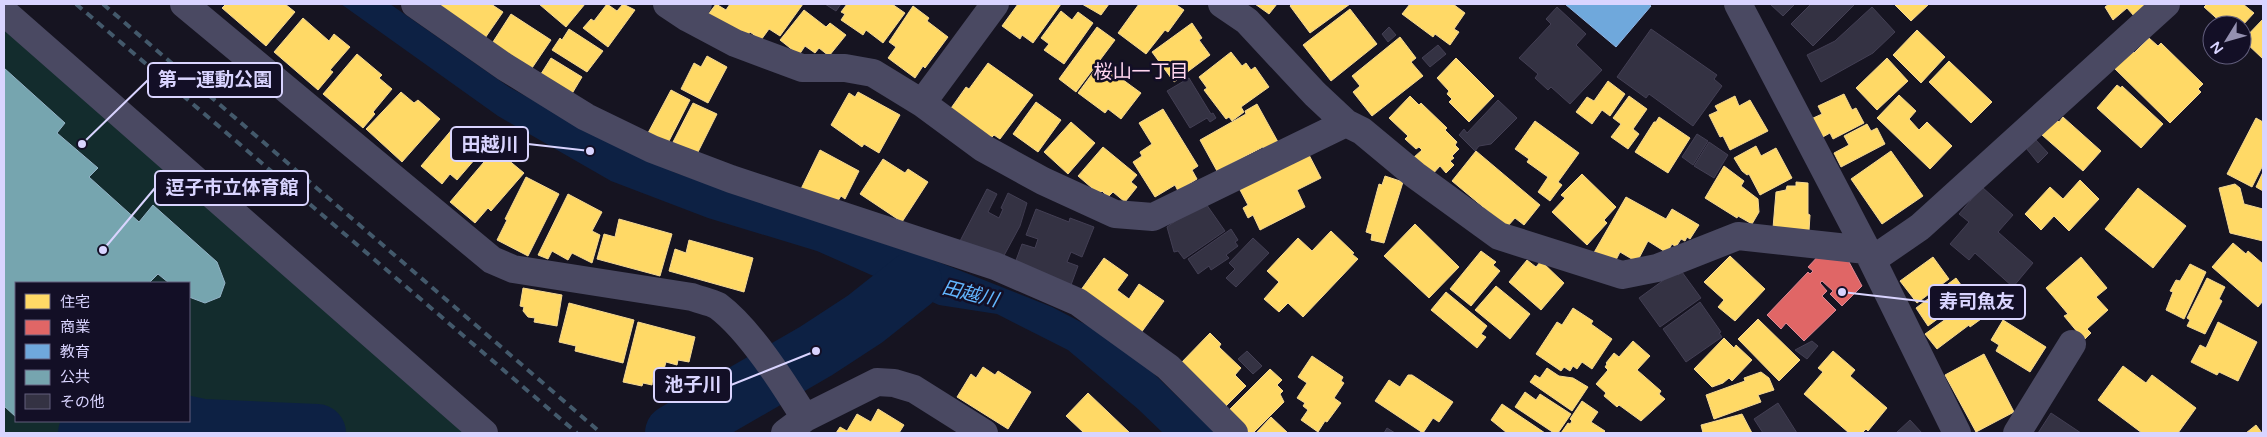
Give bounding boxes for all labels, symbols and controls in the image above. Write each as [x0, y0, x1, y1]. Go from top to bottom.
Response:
north arrow [2202, 15, 2252, 65]
text: N [2207, 38, 2227, 57]
district label: 桜山一丁目 [1093, 61, 1189, 83]
callout: 第一運動公園 [148, 63, 282, 97]
text: 第一運動公園 [158, 69, 272, 91]
callout: 田越川 [451, 127, 528, 161]
text: 田越川 [461, 134, 519, 156]
callout: 逗子市立体育館 [155, 171, 308, 205]
text: 逗子市立体育館 [165, 177, 299, 199]
water label: 田越川 [940, 276, 1002, 312]
legend [15, 282, 190, 422]
callout: 寿司魚友 [1929, 285, 2025, 319]
text: 寿司魚友 [1939, 291, 2015, 313]
text: 住宅 [60, 293, 90, 311]
text: 商業 [60, 318, 90, 336]
text: 教育 [60, 343, 90, 361]
text: 公共 [60, 368, 90, 386]
callout: 池子川 [654, 368, 731, 402]
text: 池子川 [664, 374, 722, 396]
text: その他 [60, 393, 105, 411]

